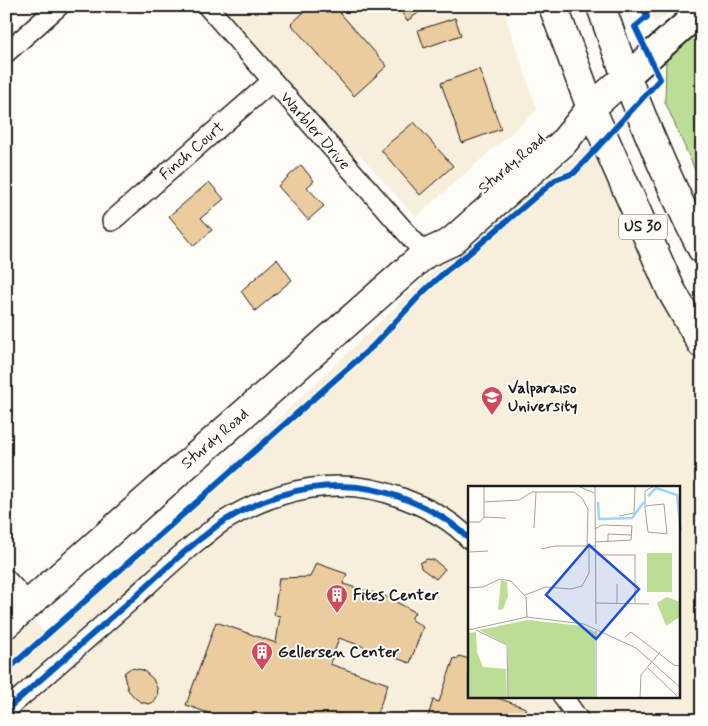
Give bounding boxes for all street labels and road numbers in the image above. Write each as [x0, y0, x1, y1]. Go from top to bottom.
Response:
street label: Warbler Drive [275, 87, 355, 175]
street label: Finch Court [155, 117, 229, 185]
street label: Sturdy Road [474, 129, 550, 199]
road number: US 30 [619, 214, 667, 240]
street label: Sturdy Road [177, 404, 253, 474]

